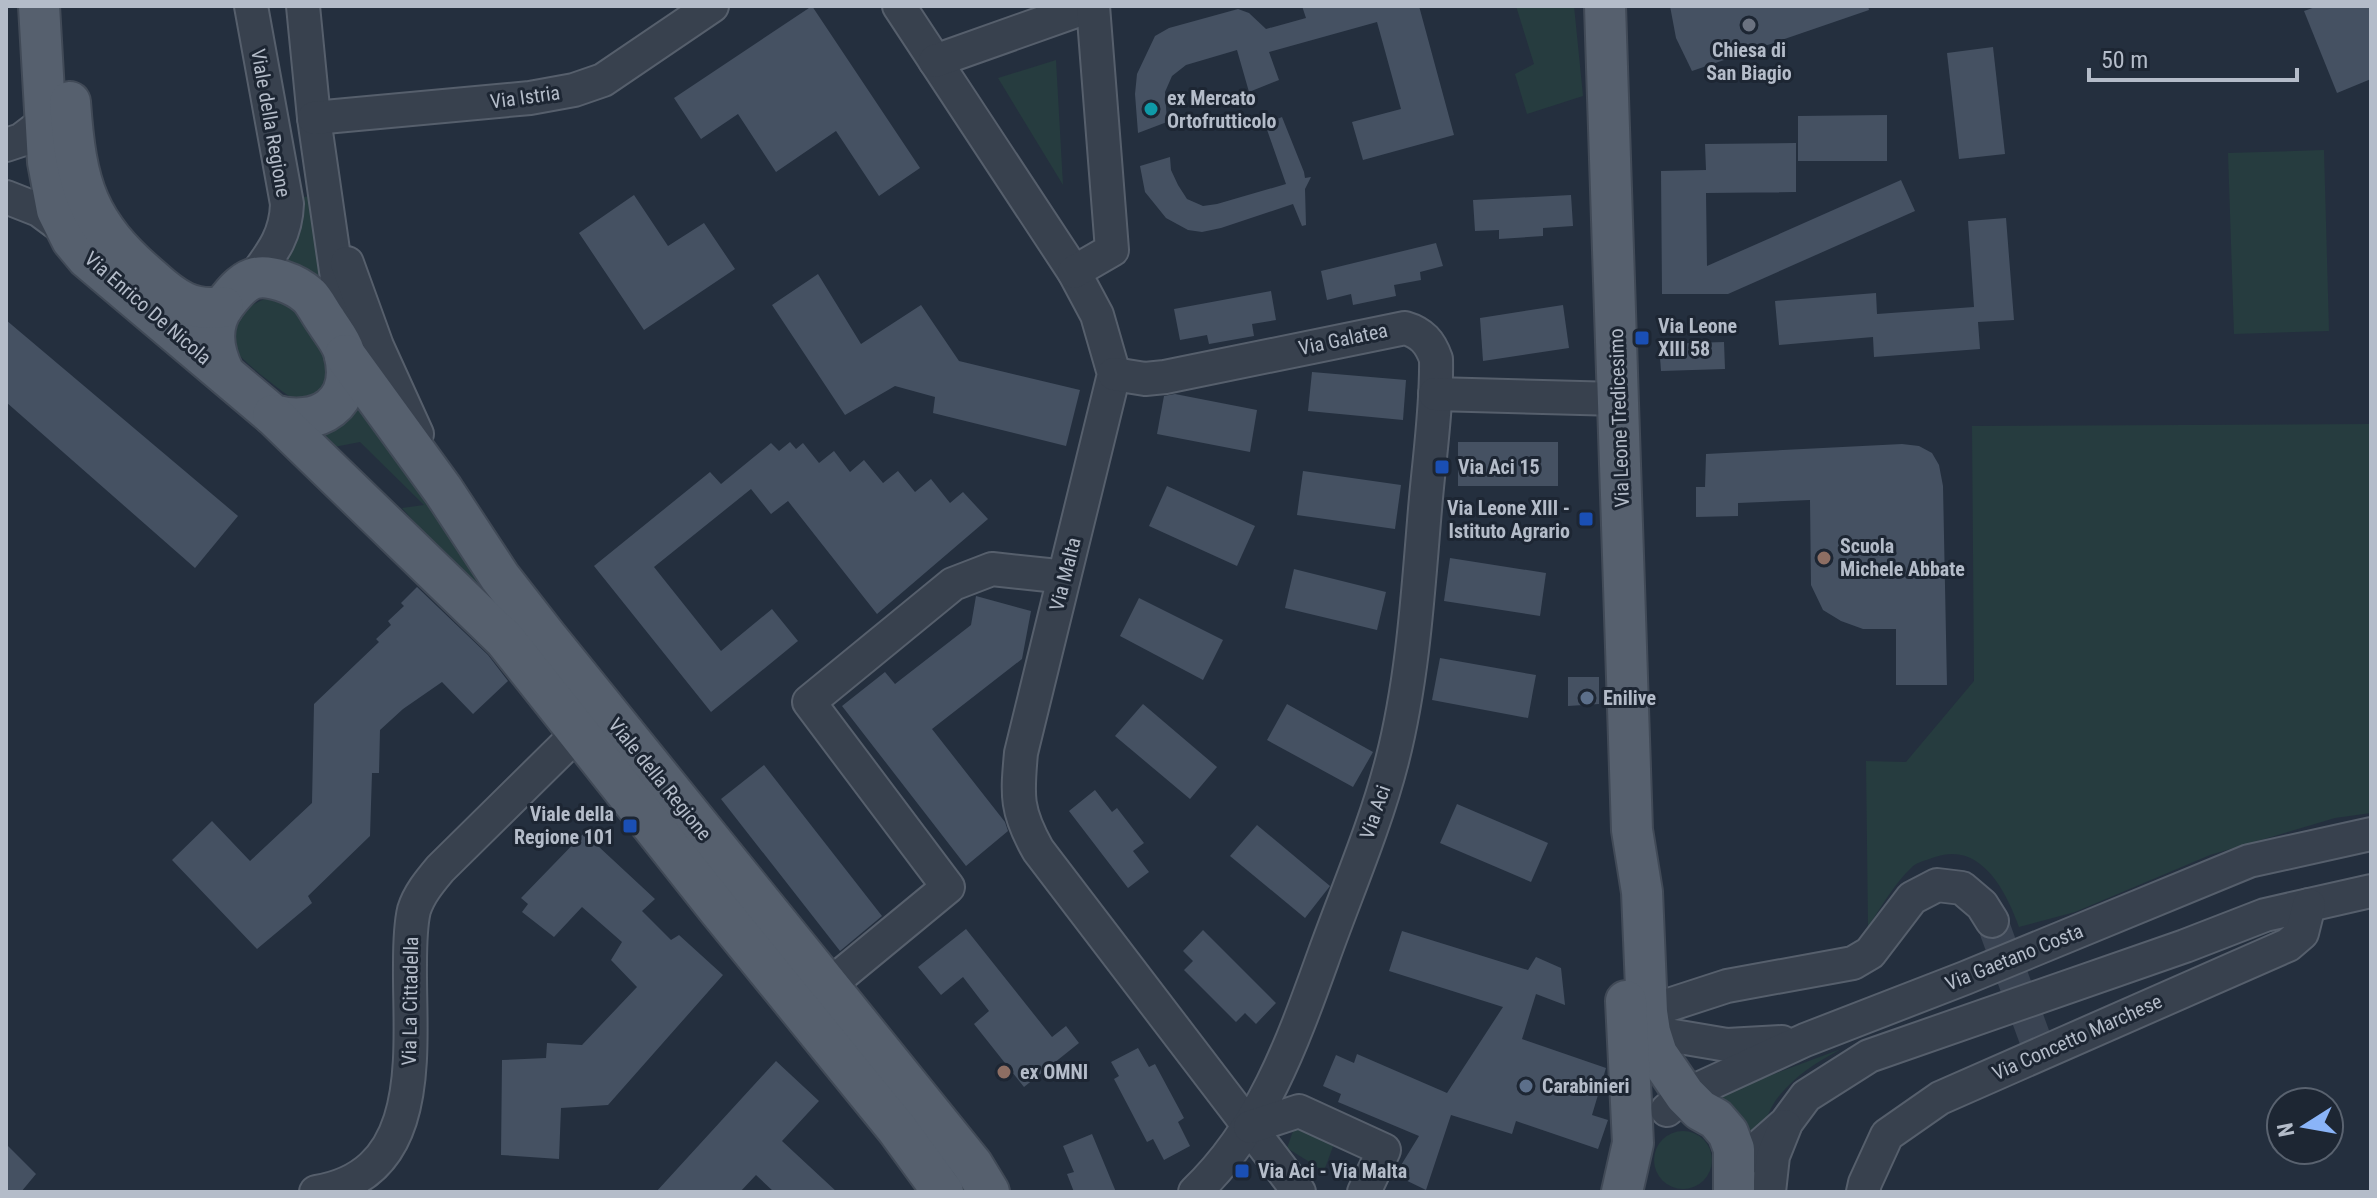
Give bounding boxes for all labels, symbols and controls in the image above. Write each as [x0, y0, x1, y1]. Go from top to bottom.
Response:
marker: Chiesa di San Biagio [1740, 16, 1758, 34]
scale bar [2089, 32, 2297, 82]
place label: Chiesa di San Biagio [1706, 38, 1792, 85]
text: 50 m [2101, 46, 2148, 74]
street label: Viale della Regione [246, 47, 296, 199]
street label: Via Istria [489, 80, 561, 114]
place label: ex Mercato Ortofrutticolo [1167, 86, 1276, 133]
marker: ex Mercato Ortofrutticolo [1142, 100, 1160, 118]
street label: Via Enrico De Nicola [80, 246, 216, 370]
place label: Via Leone XIII 58 [1658, 314, 1737, 361]
street label: Via Galatea [1296, 318, 1390, 360]
street label: Via Leone Tredicesimo [1604, 328, 1634, 508]
marker: Via Leone XIII 58 [1633, 329, 1651, 347]
place label: Via Aci 15 [1458, 455, 1540, 479]
marker: Via Aci 15 [1433, 458, 1451, 476]
place label: Via Leone XIII - Istituto Agrario [1447, 496, 1570, 543]
marker: Via Leone XIII - Istituto Agrario [1577, 510, 1595, 528]
place label: Scuola Michele Abbate [1840, 534, 1965, 581]
street label: Via Malta [1044, 535, 1086, 613]
marker: Scuola Michele Abbate [1815, 549, 1833, 567]
place label: Enilive [1603, 686, 1656, 710]
marker: Enilive [1578, 689, 1596, 707]
street label: Viale della Regione [603, 713, 717, 845]
street label: Via Aci [1355, 782, 1395, 842]
place label: Viale della Regione 101 [514, 802, 614, 849]
marker: Viale della Regione 101 [621, 817, 639, 835]
street label: Via Gaetano Costa [1942, 918, 2086, 996]
street label: Via La Cittadella [397, 936, 423, 1066]
street label: Via Concetto Marchese [1988, 989, 2166, 1085]
place label: ex OMNI [1020, 1060, 1088, 1084]
marker: ex OMNI [995, 1063, 1013, 1081]
place label: Carabinieri [1542, 1074, 1630, 1098]
marker: Carabinieri [1517, 1077, 1535, 1095]
north arrow [2265, 1086, 2345, 1166]
text: N [2272, 1121, 2299, 1139]
place label: Via Aci - Via Malta [1258, 1159, 1407, 1183]
marker: Via Aci - Via Malta [1233, 1162, 1251, 1180]

